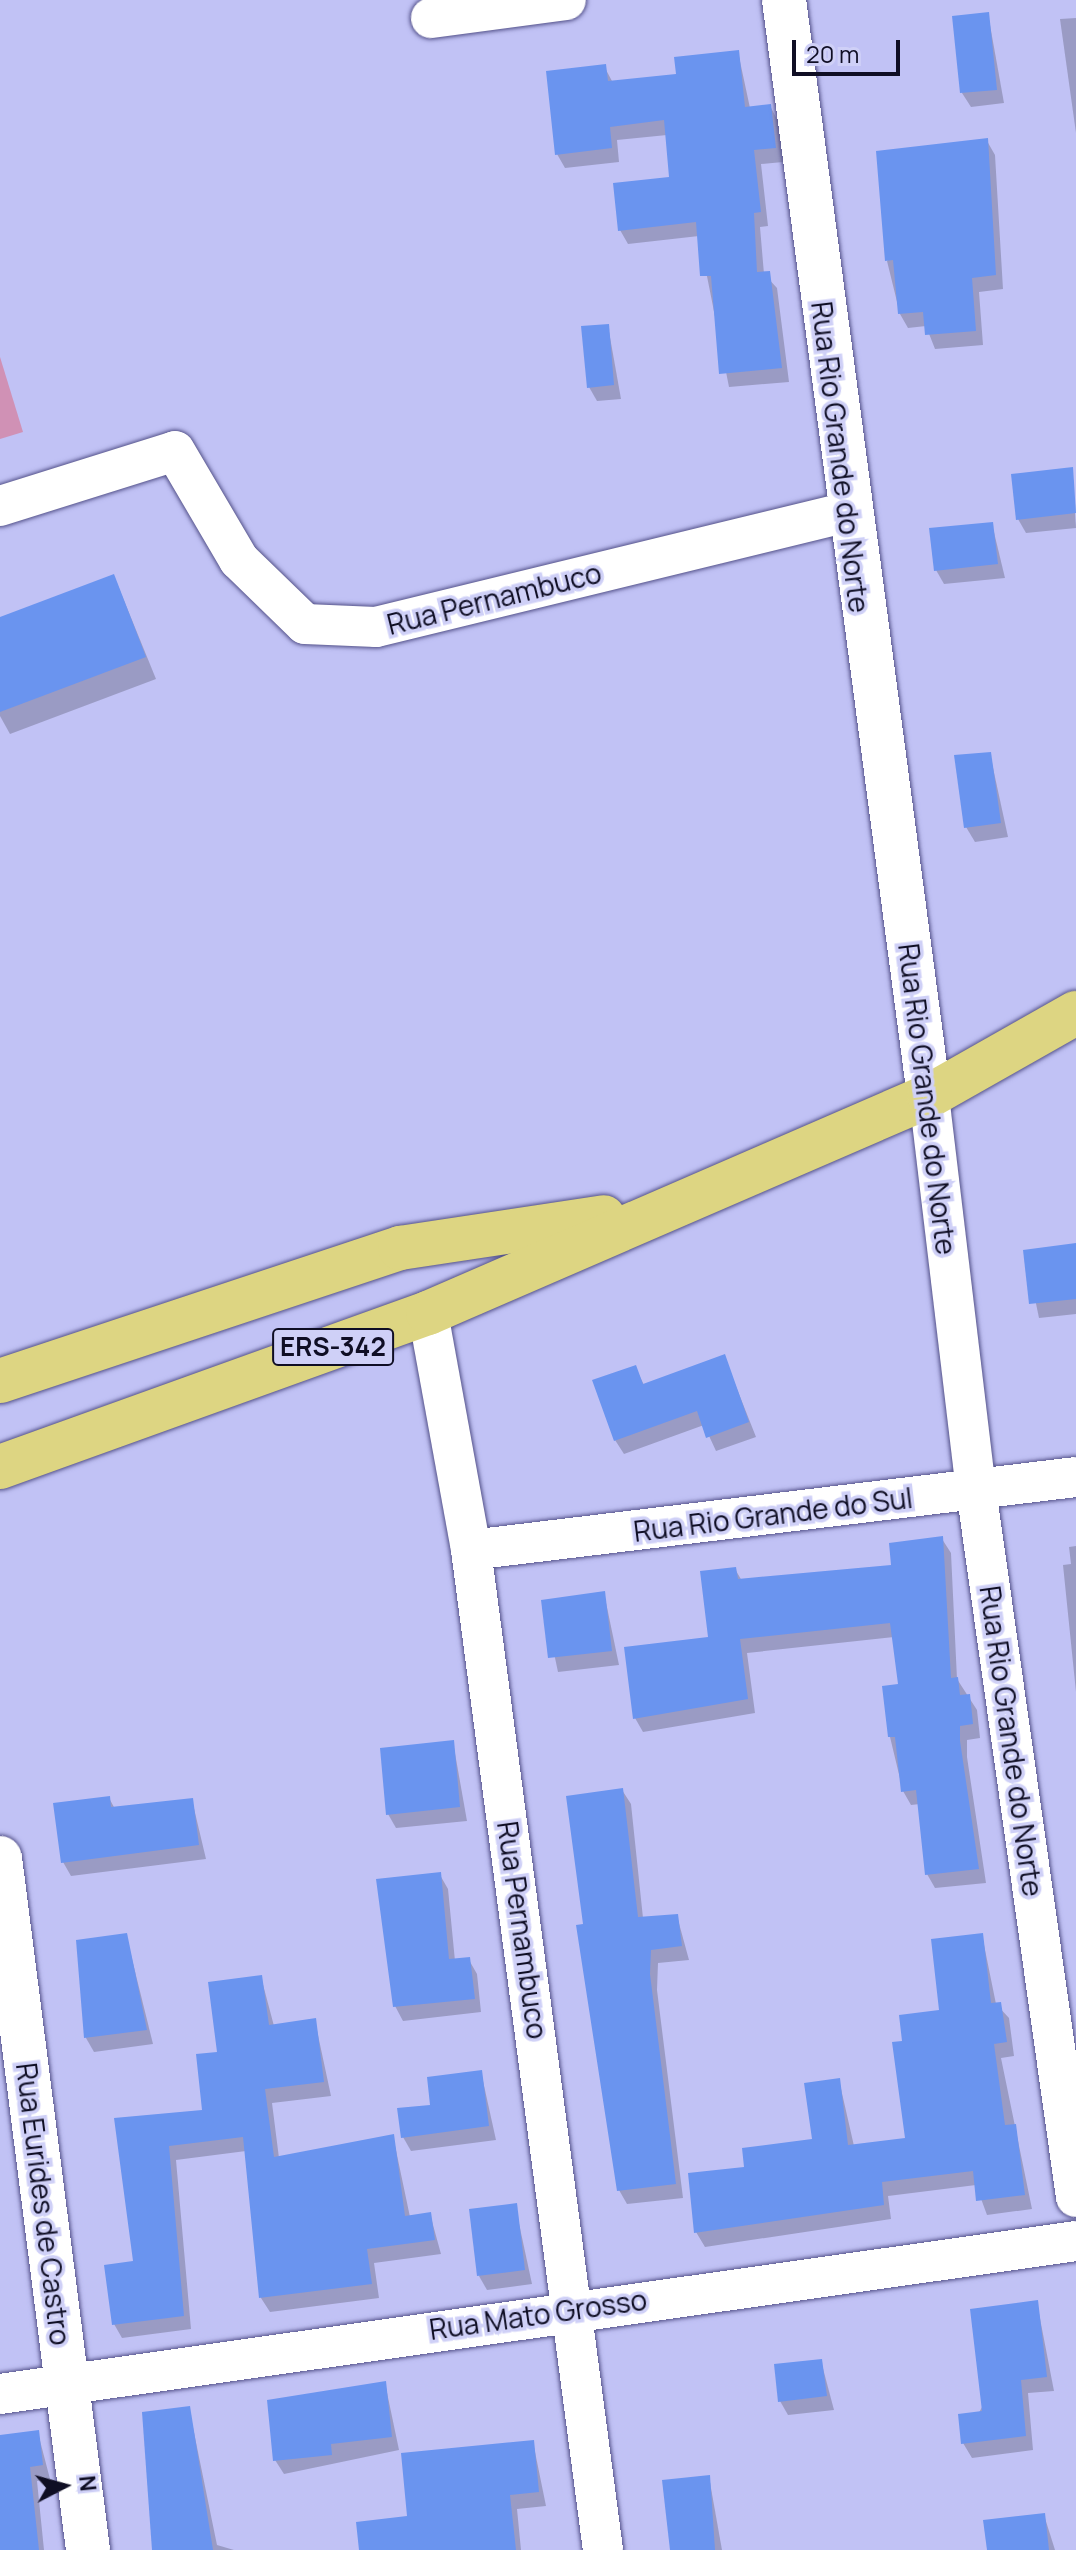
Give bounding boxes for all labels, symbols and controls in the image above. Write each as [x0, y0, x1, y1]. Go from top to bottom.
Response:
scale bar [796, 24, 904, 74]
text: 20 m [806, 37, 859, 70]
street label: Rua Rio Grande do Norte [805, 299, 877, 615]
street label: Rua Pernambuco [383, 555, 605, 641]
street label: Rua Rio Grande do Norte [892, 941, 964, 1257]
road number: ERS-342 [271, 1325, 395, 1369]
street label: Rua Rio Grande do Sul [632, 1480, 914, 1548]
street label: Rua Rio Grande do Norte [974, 1584, 1050, 1898]
street label: Rua Pernambuco [491, 1819, 555, 2041]
street label: Rua Eurides de Castro [10, 2061, 78, 2347]
street label: Rua Mato Grosso [427, 2282, 649, 2346]
north arrow [24, 2446, 104, 2526]
text: N [72, 2474, 104, 2493]

